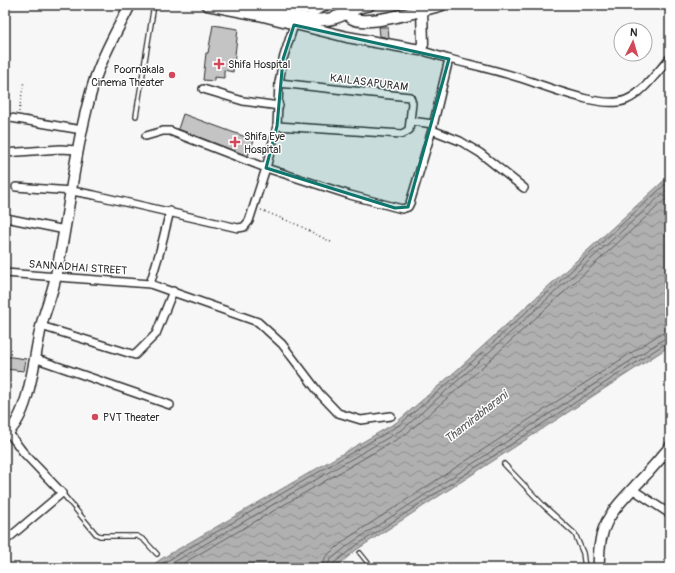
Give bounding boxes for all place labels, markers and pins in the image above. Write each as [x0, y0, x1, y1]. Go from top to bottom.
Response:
marker: Shifa Hospital [213, 58, 225, 70]
place label: Shifa Hospital [228, 58, 290, 71]
place label: Poornakala Cinema Theater [91, 63, 164, 89]
marker: Poornakala Cinema Theater [167, 70, 177, 80]
place label: Shifa Eye Hospital [244, 130, 285, 156]
marker: Shifa Eye Hospital [229, 136, 241, 148]
place label: PVT Theater [103, 411, 159, 424]
marker: PVT Theater [90, 412, 100, 422]

